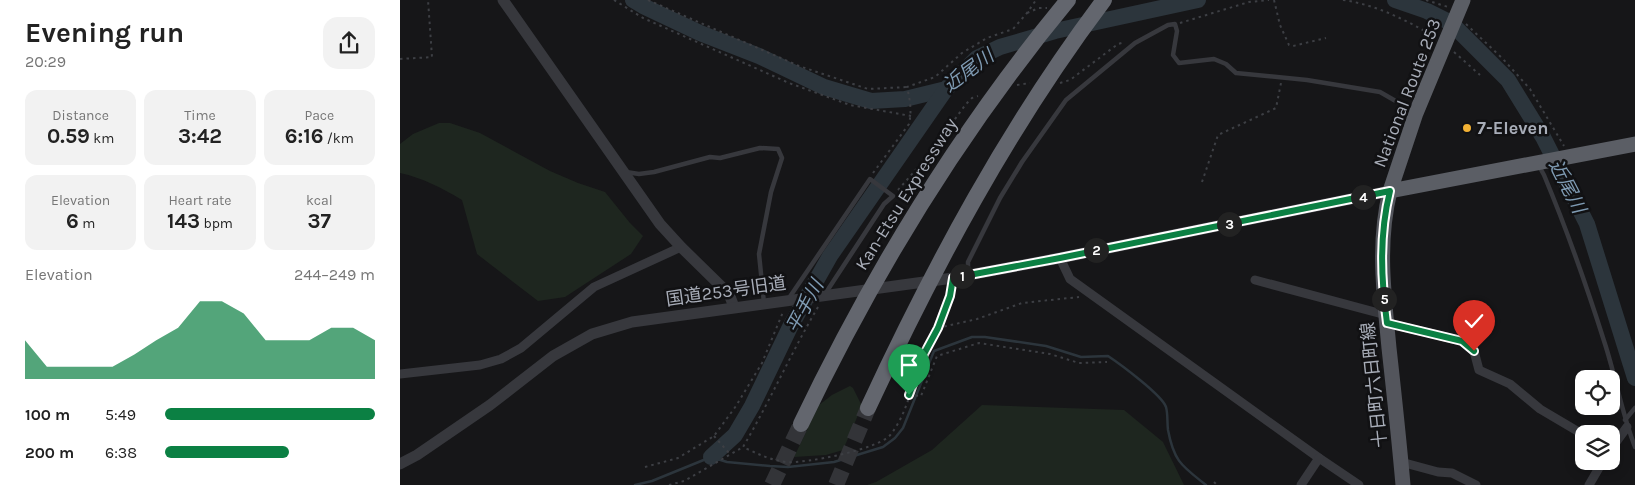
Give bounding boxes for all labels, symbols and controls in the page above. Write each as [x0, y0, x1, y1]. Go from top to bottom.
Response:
text: Evening run [25, 16, 184, 49]
street label: National Route 253 [1369, 16, 1445, 170]
button: share [323, 17, 375, 69]
water label: 近尾川 [939, 44, 1000, 96]
text: 20:29 [25, 52, 66, 71]
text: Distance [52, 107, 109, 124]
text: Time [184, 107, 216, 124]
text: Pace [304, 107, 334, 124]
street label: Kan-Etsu Expressway [850, 113, 962, 274]
place label: 7-Eleven [1477, 117, 1548, 139]
marker: 7-Eleven [1461, 122, 1473, 134]
text: 0.59 [47, 124, 90, 148]
text: 3:42 [178, 124, 222, 148]
text: 6:16 [285, 124, 323, 148]
text: km [90, 130, 114, 147]
text: /km [323, 130, 354, 147]
water label: 近尾川 [1544, 156, 1591, 219]
pin: 4 [1350, 184, 1376, 210]
text: 4 [1359, 189, 1368, 206]
text: Elevation [51, 192, 110, 209]
text: Heart rate [168, 192, 232, 209]
text: kcal [306, 192, 333, 209]
text: 6 [66, 209, 79, 233]
text: 143 [167, 209, 200, 233]
text: 37 [308, 209, 331, 233]
pin: 3 [1216, 212, 1242, 236]
text: m [79, 215, 95, 232]
text: bpm [200, 215, 233, 232]
text: 3 [1225, 216, 1234, 233]
pin: 2 [1084, 238, 1108, 262]
text: 2 [1092, 242, 1101, 259]
pin: 1 [950, 264, 974, 288]
text: Elevation [25, 265, 93, 284]
text: 244–249 m [294, 265, 375, 284]
text: 1 [960, 268, 965, 285]
street label: 国道253号旧道 [664, 272, 788, 310]
water label: 平手川 [782, 274, 829, 337]
pin: 5 [1372, 286, 1396, 312]
text: 5 [1380, 291, 1389, 308]
pin [1453, 300, 1495, 351]
icon: check [1460, 307, 1488, 335]
street label: 十日町六日町線 [1356, 321, 1392, 449]
pin [888, 344, 930, 395]
icon: arrive [895, 351, 923, 379]
map controls [1575, 370, 1620, 470]
button: locate [1575, 370, 1620, 415]
text: 100 m [25, 405, 70, 424]
text: 5:49 [105, 405, 136, 424]
button: layers [1575, 425, 1620, 470]
text: 200 m [25, 443, 74, 462]
text: 6:38 [105, 443, 137, 462]

